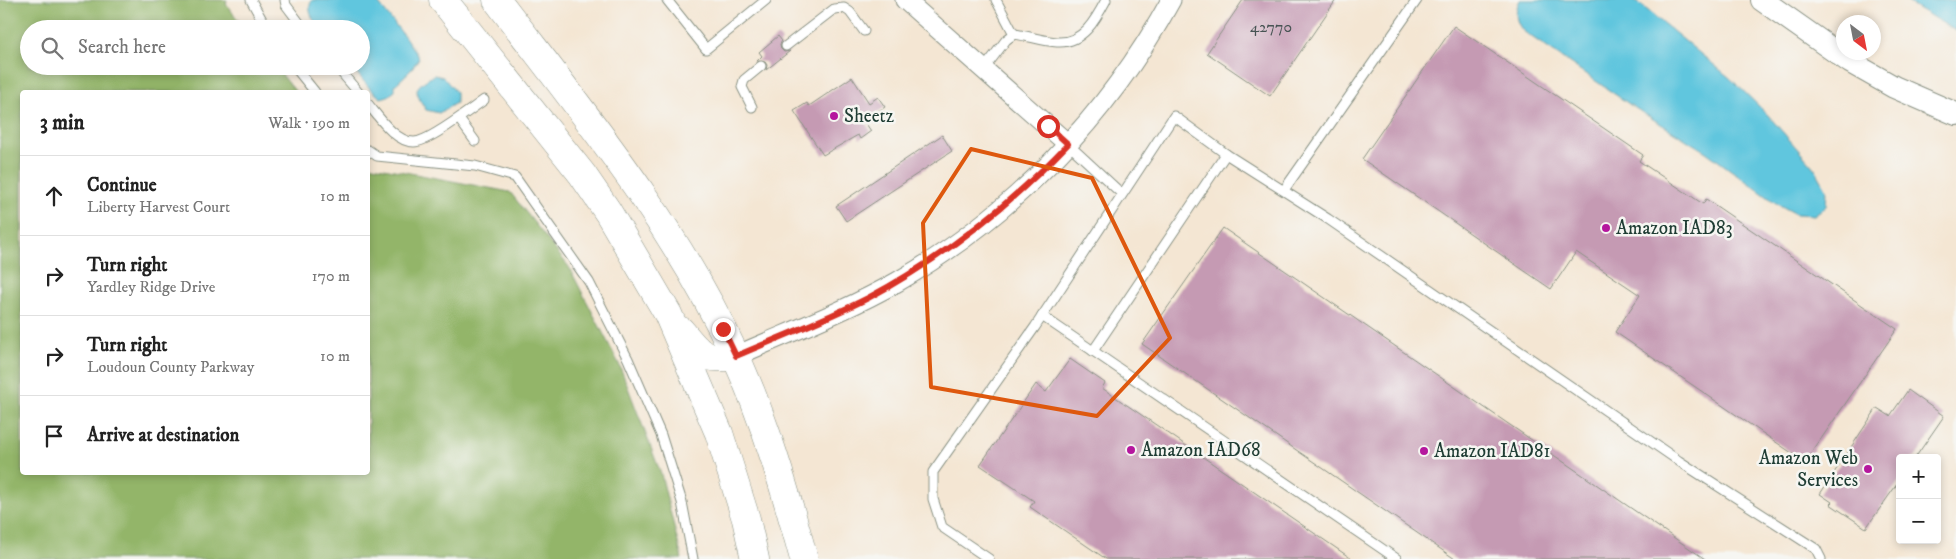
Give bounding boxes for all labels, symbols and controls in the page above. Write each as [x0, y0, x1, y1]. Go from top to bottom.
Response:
north arrow [1836, 15, 1881, 60]
house number: 42770 [1250, 17, 1292, 37]
search box [20, 20, 370, 75]
icon: search [38, 34, 66, 62]
text: Search here [78, 36, 166, 59]
place label: Sheetz [844, 105, 894, 128]
text: 3 min [40, 110, 85, 136]
marker: Sheetz [828, 110, 840, 122]
text: Walk · 190 m [268, 113, 350, 133]
route start [1037, 115, 1060, 138]
text: Continue [87, 174, 157, 197]
icon: ahead [40, 182, 68, 210]
text: 10 m [320, 186, 350, 206]
text: Liberty Harvest Court [87, 197, 230, 217]
place label: Amazon IAD83 [1616, 217, 1733, 240]
marker: Amazon IAD83 [1600, 222, 1612, 234]
text: Turn right [87, 254, 167, 277]
icon: right [40, 262, 68, 290]
text: 170 m [312, 266, 350, 286]
text: Yardley Ridge Drive [87, 277, 215, 297]
route end [712, 318, 735, 341]
text: Turn right [87, 334, 167, 357]
icon: right [40, 342, 68, 370]
text: 10 m [320, 346, 350, 366]
text: Loudoun County Parkway [87, 357, 254, 377]
icon: arrive [40, 422, 68, 450]
text: Arrive at destination [87, 424, 239, 447]
place label: Amazon IAD68 [1141, 439, 1260, 462]
place label: Amazon IAD81 [1434, 440, 1551, 463]
marker: Amazon IAD68 [1125, 444, 1137, 456]
marker: Amazon IAD81 [1418, 445, 1430, 457]
place label: Amazon Web Services [1759, 447, 1858, 492]
map controls [1896, 454, 1941, 544]
button: + [1896, 454, 1941, 499]
marker: Amazon Web Services [1862, 463, 1874, 475]
button: − [1896, 499, 1941, 544]

